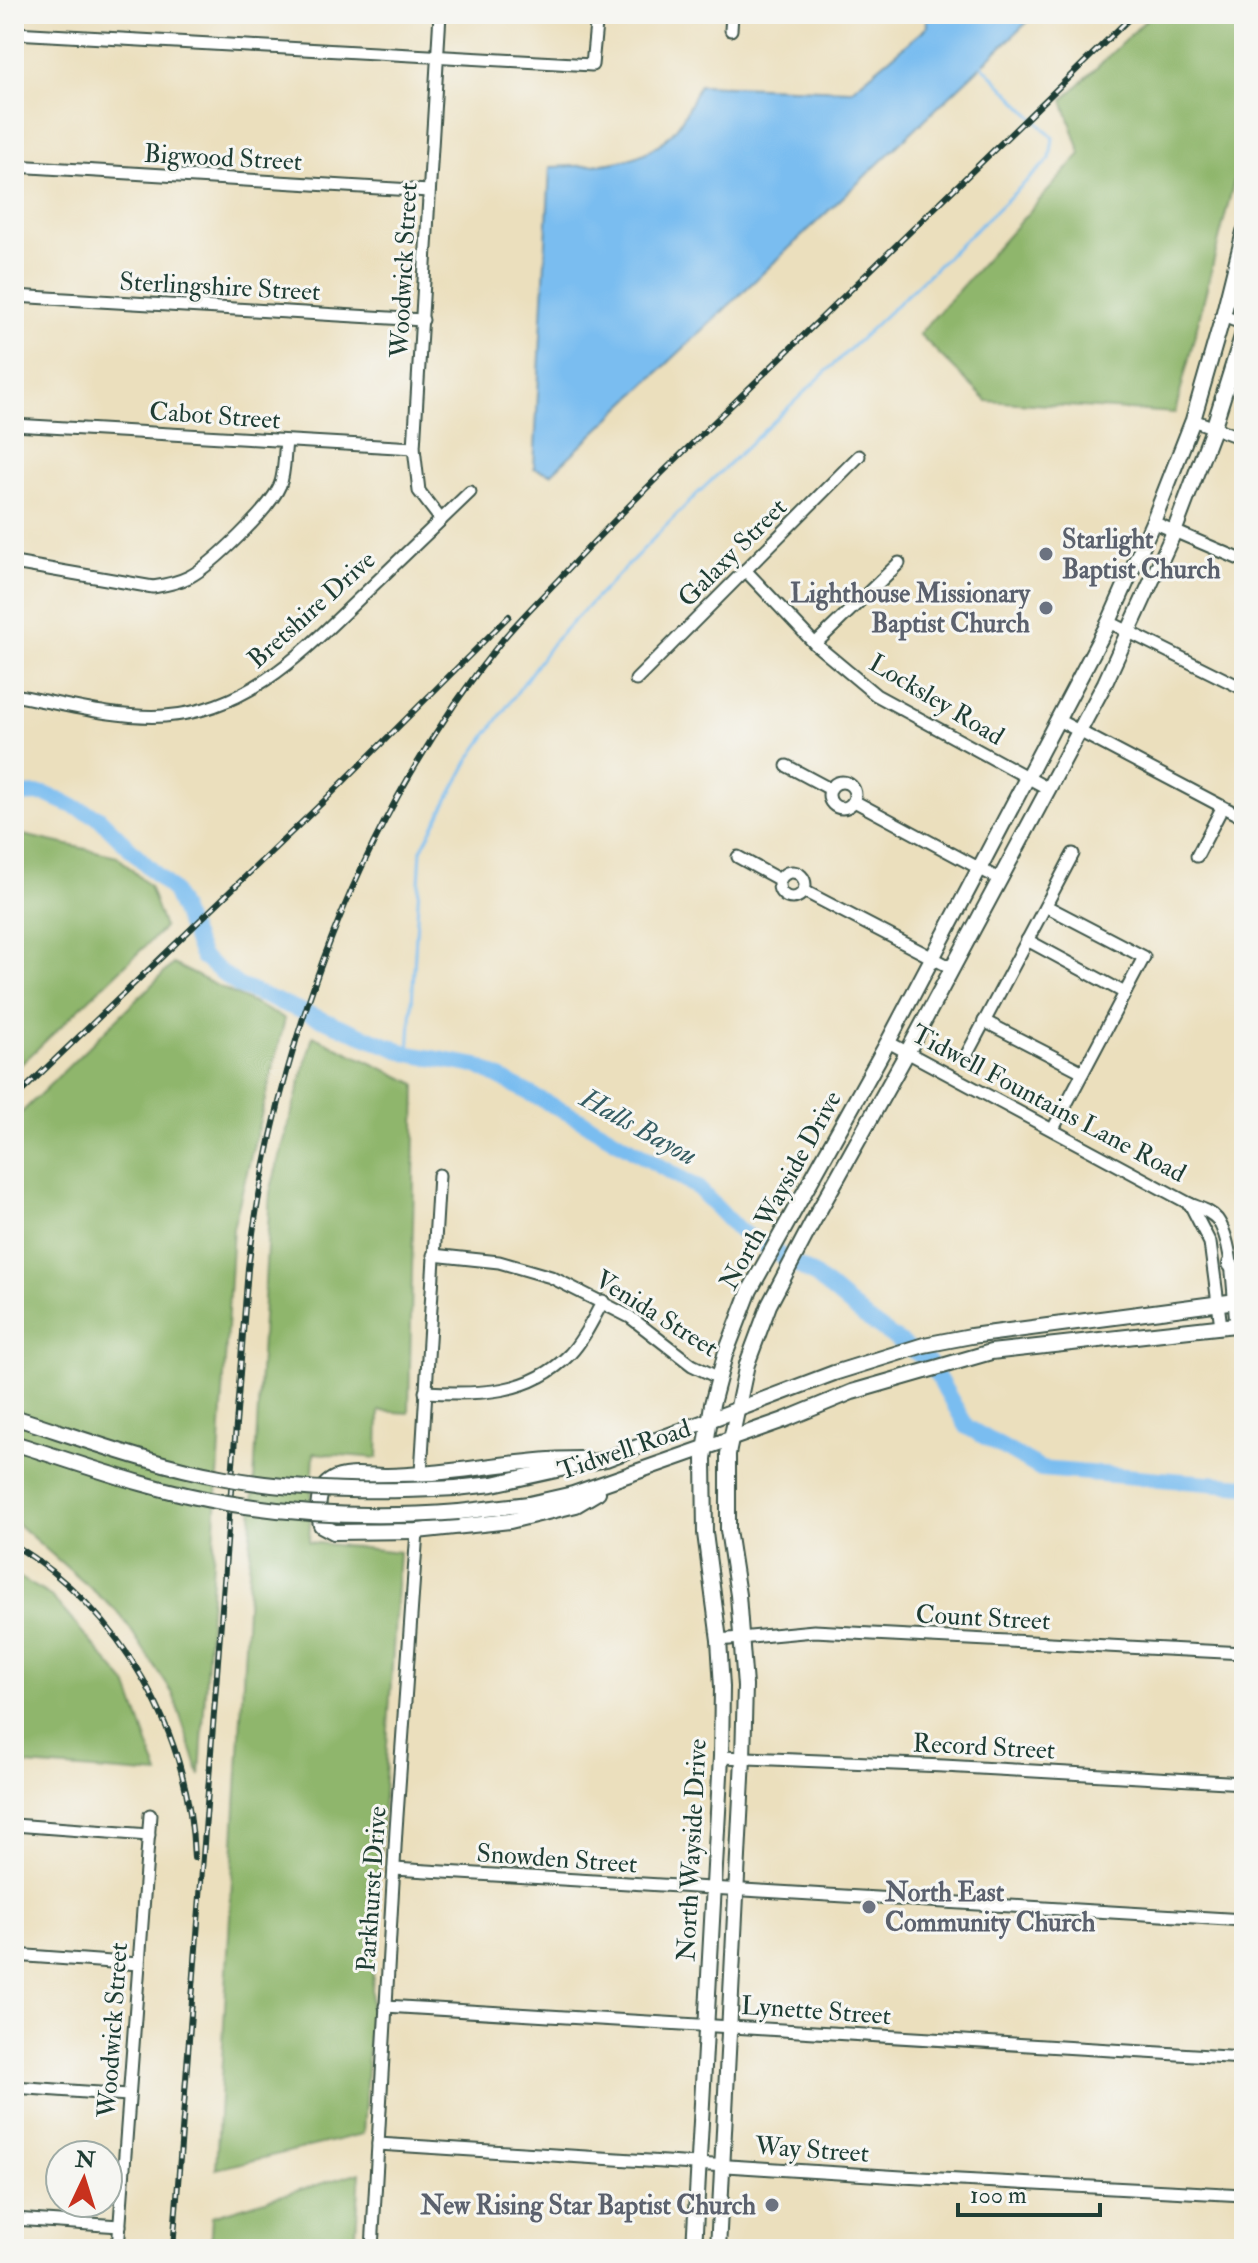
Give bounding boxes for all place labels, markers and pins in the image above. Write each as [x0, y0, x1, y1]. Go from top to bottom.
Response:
place label: Starlight Baptist Church [1062, 524, 1221, 587]
marker: Starlight Baptist Church [1037, 545, 1055, 563]
place label: Lighthouse Missionary Baptist Church [790, 578, 1032, 641]
marker: Lighthouse Missionary Baptist Church [1037, 599, 1055, 617]
place label: North East Community Church [884, 1877, 1096, 1940]
marker: North East Community Church [860, 1898, 878, 1916]
place label: New Rising Star Baptist Church [419, 2190, 756, 2223]
marker: New Rising Star Baptist Church [763, 2196, 781, 2214]

